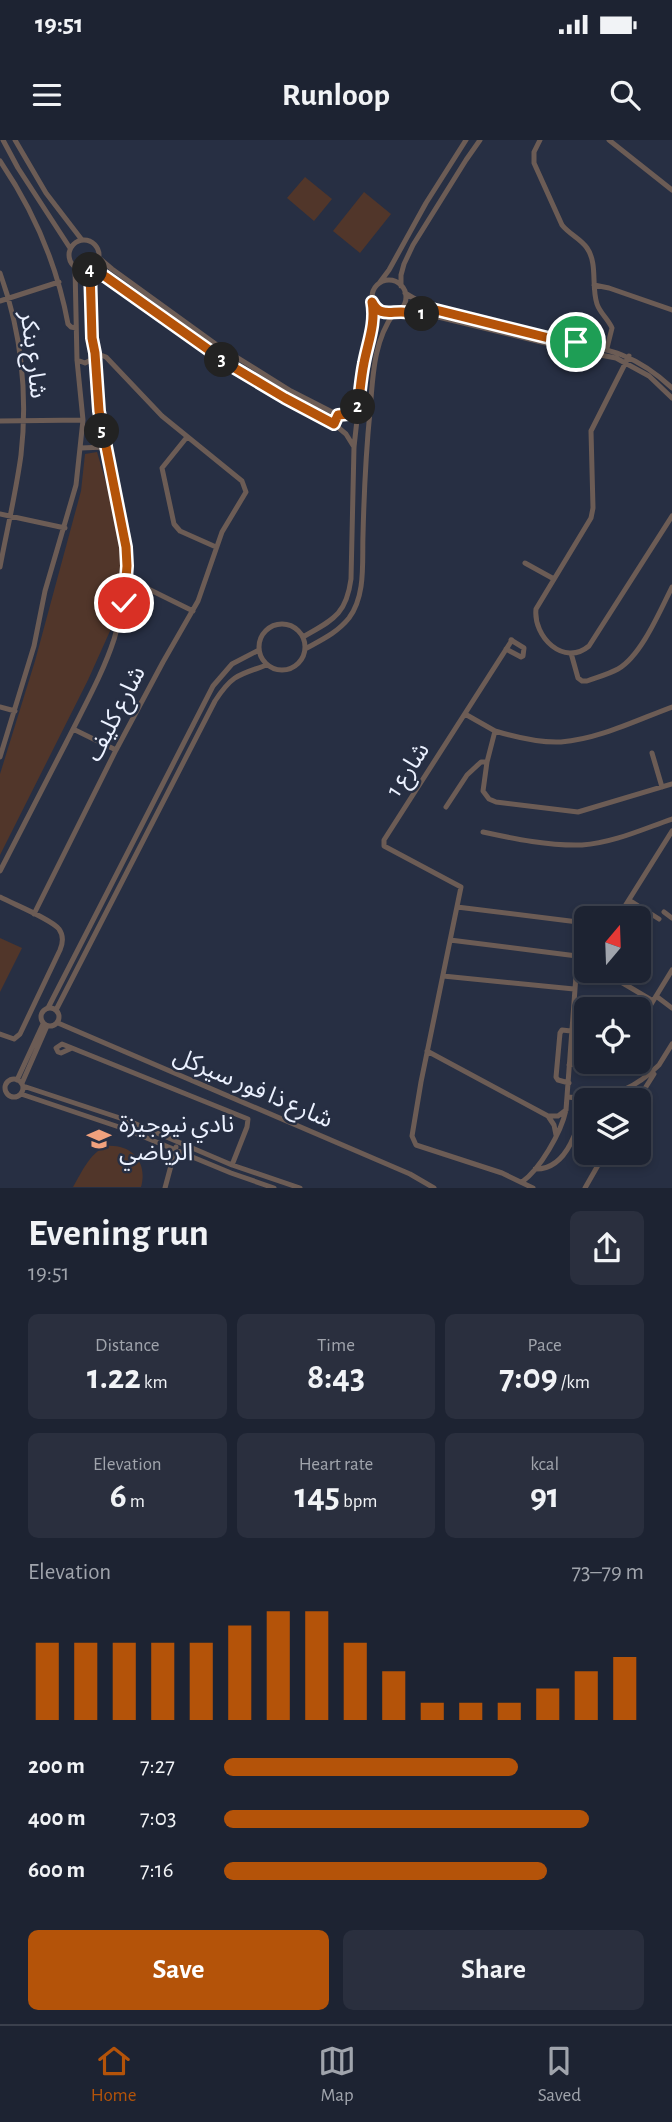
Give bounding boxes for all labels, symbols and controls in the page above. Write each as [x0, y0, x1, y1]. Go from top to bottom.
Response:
text: 19:51 [35, 11, 83, 37]
icon: menu [28, 76, 66, 114]
icon: search [606, 76, 644, 114]
text: Runloop [282, 79, 390, 111]
pin: 4 [72, 253, 108, 288]
text: 4 [85, 260, 94, 279]
pin: 1 [404, 296, 440, 332]
text: 1 [418, 304, 425, 323]
street label: شارع بنكر [12, 309, 50, 400]
pin [546, 312, 606, 372]
icon: arrive [557, 323, 595, 361]
pin: 3 [204, 342, 240, 378]
text: 3 [217, 350, 226, 369]
pin: 2 [340, 390, 376, 424]
text: 2 [353, 397, 362, 416]
pin: 5 [84, 414, 119, 448]
text: 5 [97, 421, 106, 440]
pin [94, 573, 154, 633]
icon: check [105, 584, 143, 622]
street label: شارع كليف [82, 663, 154, 767]
street label: شارع 1 [382, 739, 437, 803]
north arrow [574, 906, 651, 984]
map controls [574, 906, 651, 1165]
button: locate [574, 997, 651, 1074]
street label: شارع ذا فور سيركل [168, 1044, 336, 1136]
button: layers [574, 1088, 651, 1165]
place label: نادي نيوجيزة الرياضي [119, 1113, 234, 1171]
school or university icon: نادي نيوجيزة الرياضي [85, 1125, 113, 1153]
button: share [570, 1211, 644, 1285]
text: Evening run [28, 1215, 209, 1253]
text: 19:51 [28, 1262, 70, 1285]
text: Distance [95, 1336, 160, 1355]
text: Time [317, 1336, 355, 1355]
text: Pace [528, 1336, 562, 1355]
text: 1.22 [87, 1360, 141, 1395]
text: 8:43 [307, 1360, 365, 1395]
text: 7:09 [499, 1360, 558, 1395]
text: km [141, 1373, 168, 1392]
text: /km [558, 1373, 590, 1392]
text: Elevation [93, 1455, 162, 1474]
text: Heart rate [299, 1455, 373, 1474]
text: kcal [530, 1455, 559, 1474]
text: 6 [110, 1479, 127, 1514]
text: 145 [295, 1479, 340, 1514]
text: 91 [530, 1479, 559, 1514]
text: m [127, 1492, 145, 1511]
text: bpm [340, 1492, 377, 1511]
text: Elevation [28, 1561, 111, 1584]
text: 73–79 m [571, 1561, 644, 1584]
text: 200 m [28, 1755, 85, 1778]
text: 7:27 [140, 1755, 175, 1778]
text: 400 m [28, 1807, 86, 1830]
text: 7:03 [140, 1807, 176, 1830]
text: 600 m [28, 1859, 85, 1882]
text: 7:16 [140, 1859, 174, 1882]
button: Save [28, 1930, 329, 2010]
button: Share [343, 1930, 644, 2010]
tab: Home [91, 2042, 137, 2107]
tab: Map [318, 2042, 356, 2107]
tab: Saved [538, 2042, 581, 2107]

